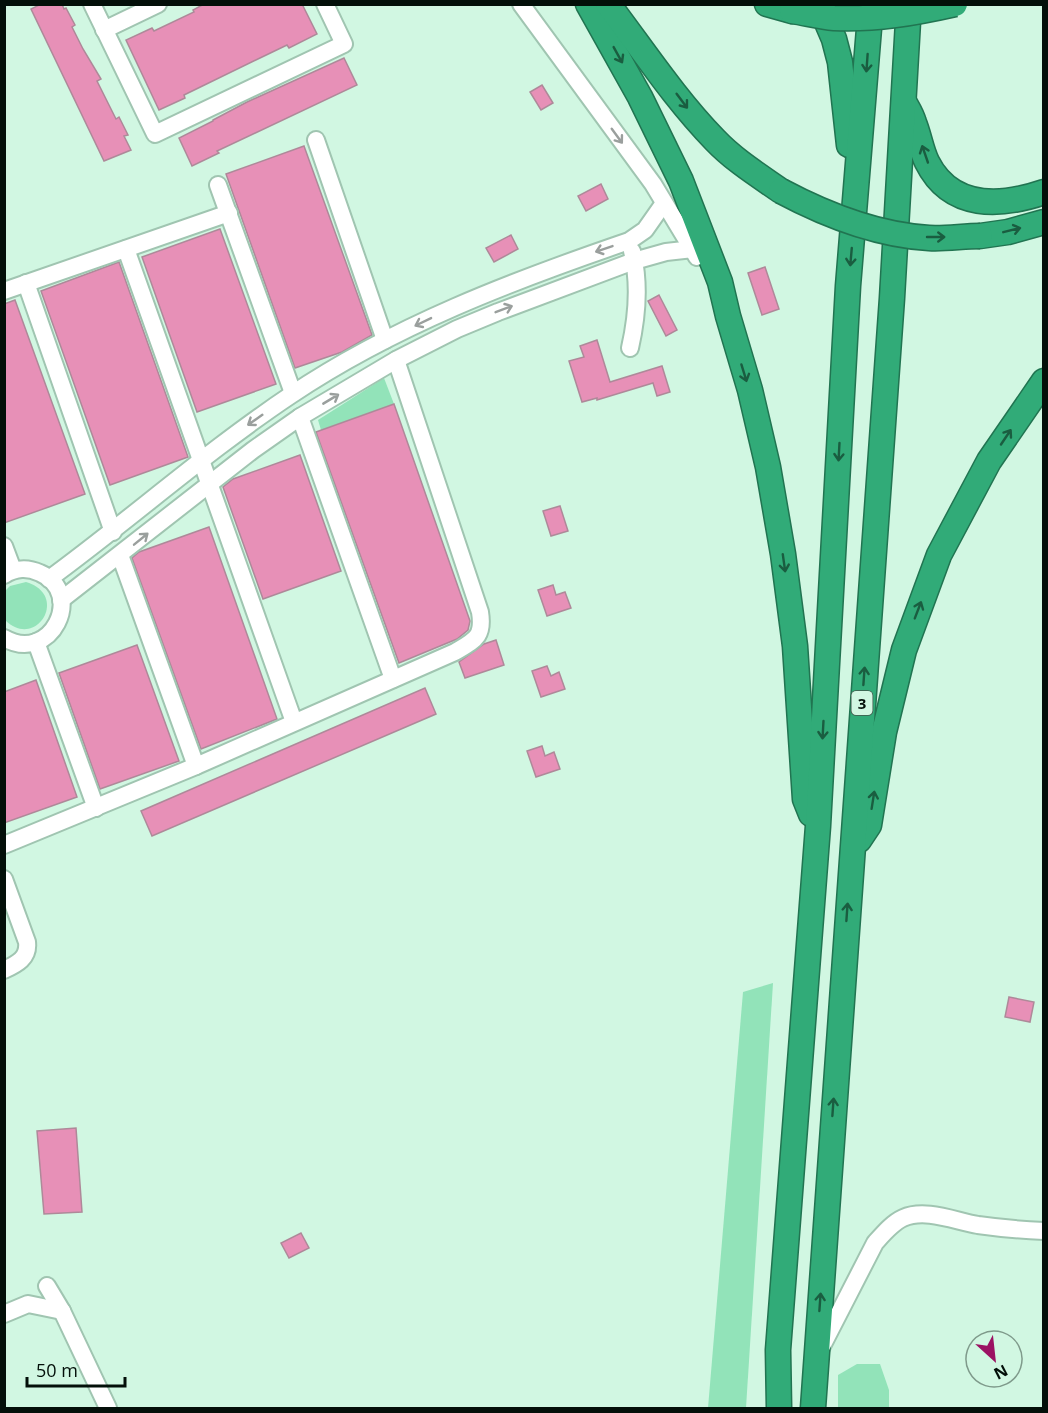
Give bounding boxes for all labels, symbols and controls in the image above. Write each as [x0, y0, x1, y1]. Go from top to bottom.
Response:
one-way arrow [612, 46, 624, 63]
one-way arrow [861, 52, 872, 72]
one-way arrow [675, 93, 688, 109]
one-way arrow [611, 128, 624, 144]
one-way arrow [918, 145, 929, 164]
one-way arrow [1002, 224, 1021, 236]
one-way arrow [925, 231, 945, 243]
one-way arrow [595, 245, 614, 256]
one-way arrow [845, 247, 856, 267]
one-way arrow [495, 303, 513, 314]
one-way arrow [415, 317, 433, 328]
one-way arrow [739, 363, 750, 382]
one-way arrow [322, 392, 339, 404]
one-way arrow [247, 414, 263, 426]
one-way arrow [999, 428, 1012, 445]
one-way arrow [833, 441, 844, 461]
one-way arrow [133, 532, 148, 546]
one-way arrow [779, 553, 790, 573]
one-way arrow [913, 602, 924, 620]
one-way arrow [859, 667, 870, 687]
road number: 3 [852, 691, 872, 715]
one-way arrow [818, 720, 829, 740]
one-way arrow [867, 790, 878, 810]
one-way arrow [842, 903, 853, 923]
one-way arrow [828, 1098, 839, 1118]
one-way arrow [815, 1292, 826, 1312]
north arrow [964, 1329, 1024, 1389]
scale bar [27, 1350, 124, 1388]
text: 50 m [36, 1358, 78, 1382]
text: N [990, 1360, 1012, 1385]

